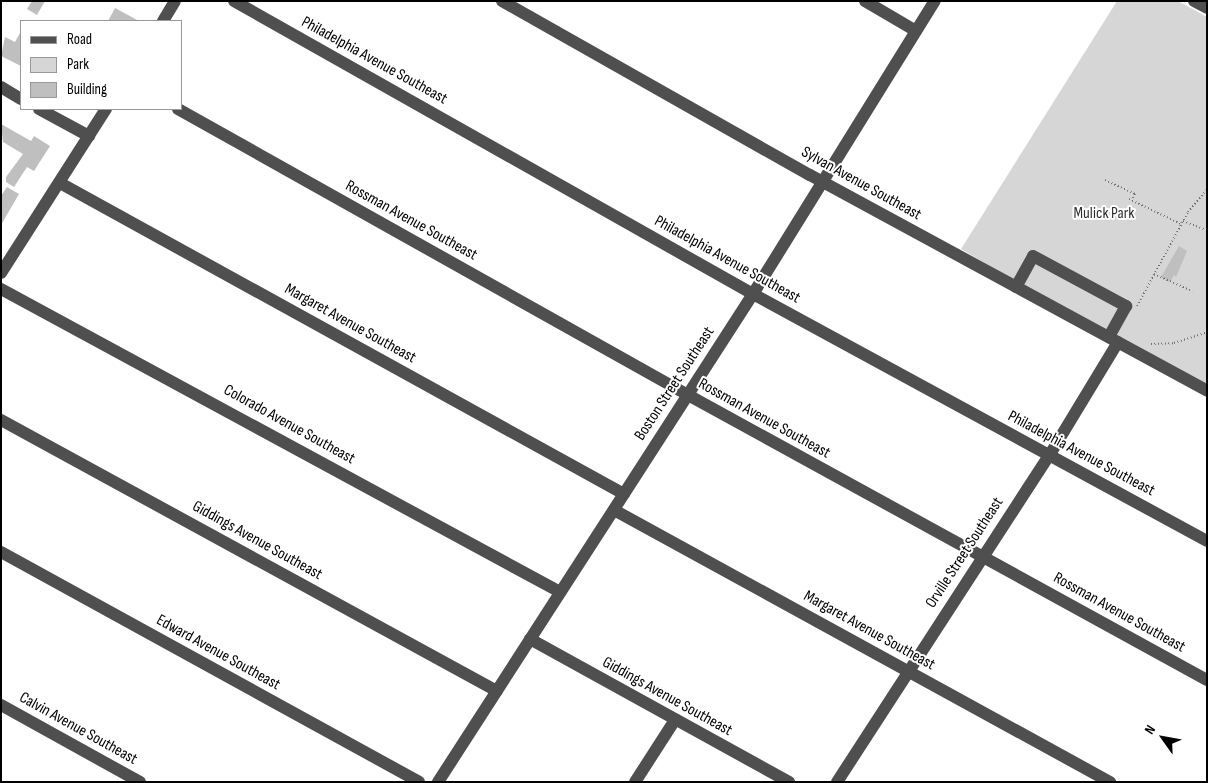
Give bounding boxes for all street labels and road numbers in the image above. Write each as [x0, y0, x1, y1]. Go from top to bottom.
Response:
street label: Philadelphia Avenue Southeast [298, 13, 450, 109]
street label: Sylvan Avenue Southeast [798, 143, 924, 225]
street label: Rossman Avenue Southeast [342, 177, 480, 265]
street label: Philadelphia Avenue Southeast [651, 212, 803, 308]
street label: Margaret Avenue Southeast [281, 280, 419, 368]
street label: Boston Street Southeast [631, 324, 719, 444]
street label: Rossman Avenue Southeast [695, 375, 833, 463]
street label: Colorado Avenue Southeast [220, 381, 358, 469]
street label: Philadelphia Avenue Southeast [1004, 407, 1158, 501]
street label: Orville Street Southeast [922, 494, 1008, 612]
street label: Giddings Avenue Southeast [189, 497, 325, 585]
street label: Rossman Avenue Southeast [1050, 569, 1188, 657]
street label: Margaret Avenue Southeast [800, 587, 938, 675]
street label: Edward Avenue Southeast [153, 611, 283, 695]
street label: Giddings Avenue Southeast [599, 653, 735, 741]
street label: Calvin Avenue Southeast [16, 689, 140, 769]

